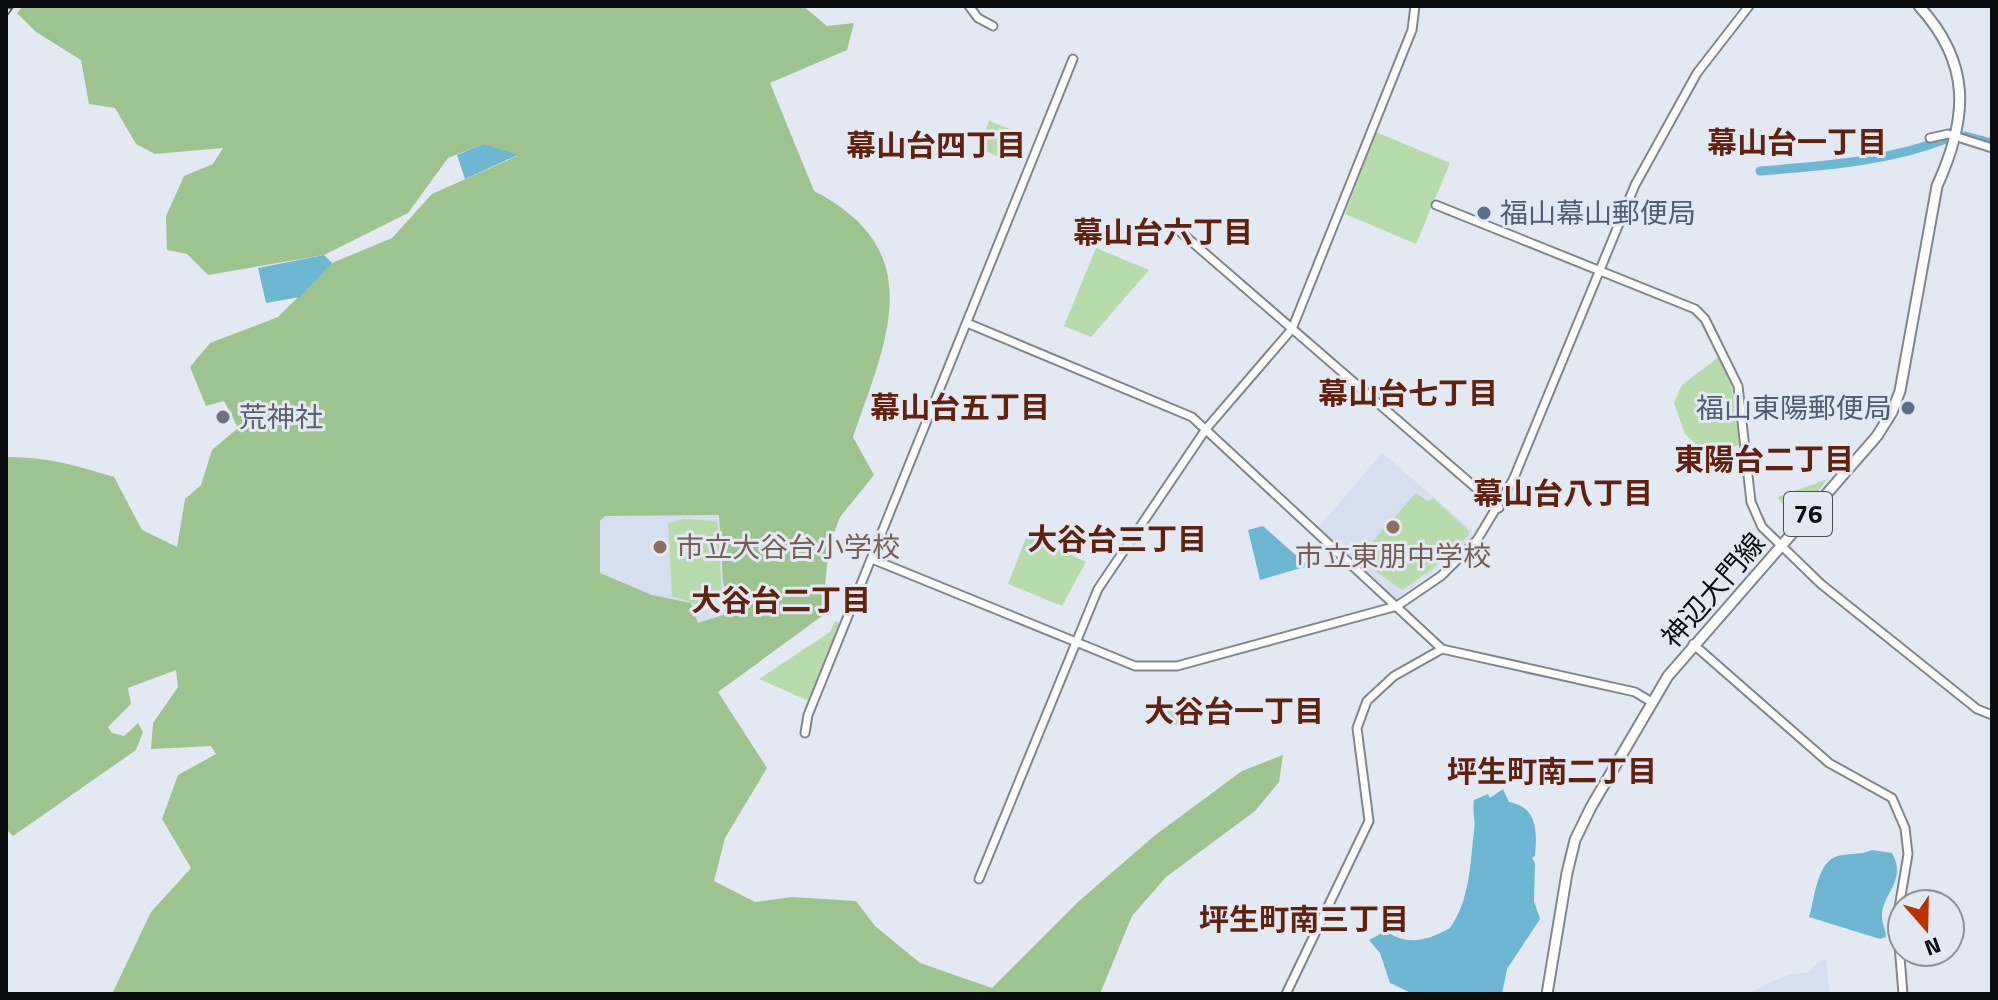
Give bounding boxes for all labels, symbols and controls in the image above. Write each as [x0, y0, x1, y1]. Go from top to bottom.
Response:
district label: 幕山台一丁目 [1707, 119, 1887, 165]
district label: 幕山台四丁目 [846, 122, 1026, 168]
place label: 福山幕山郵便局 [1500, 191, 1696, 234]
marker: 福山幕山郵便局 [1475, 204, 1493, 222]
district label: 幕山台六丁目 [1073, 209, 1253, 255]
district label: 幕山台七丁目 [1318, 370, 1498, 416]
district label: 幕山台五丁目 [870, 384, 1050, 430]
place label: 福山東陽郵便局 [1696, 386, 1892, 429]
place label: 荒神社 [239, 395, 323, 438]
marker: 福山東陽郵便局 [1899, 399, 1917, 417]
marker: 荒神社 [214, 408, 232, 426]
district label: 東陽台二丁目 [1674, 436, 1854, 482]
district label: 幕山台八丁目 [1473, 470, 1653, 516]
road number: 76 [1784, 492, 1832, 536]
district label: 大谷台三丁目 [1027, 516, 1207, 562]
marker: 市立東朋中学校 [1384, 518, 1402, 536]
street label: 神辺大門線 [1650, 523, 1775, 657]
place label: 市立大谷台小学校 [676, 525, 900, 568]
place label: 市立東朋中学校 [1295, 534, 1491, 577]
marker: 市立大谷台小学校 [651, 538, 669, 556]
district label: 大谷台二丁目 [691, 577, 871, 623]
district label: 大谷台一丁目 [1144, 688, 1324, 734]
district label: 坪生町南二丁目 [1447, 748, 1657, 794]
north arrow [1886, 888, 1966, 968]
district label: 坪生町南三丁目 [1199, 896, 1409, 942]
text: N [1920, 928, 1946, 965]

